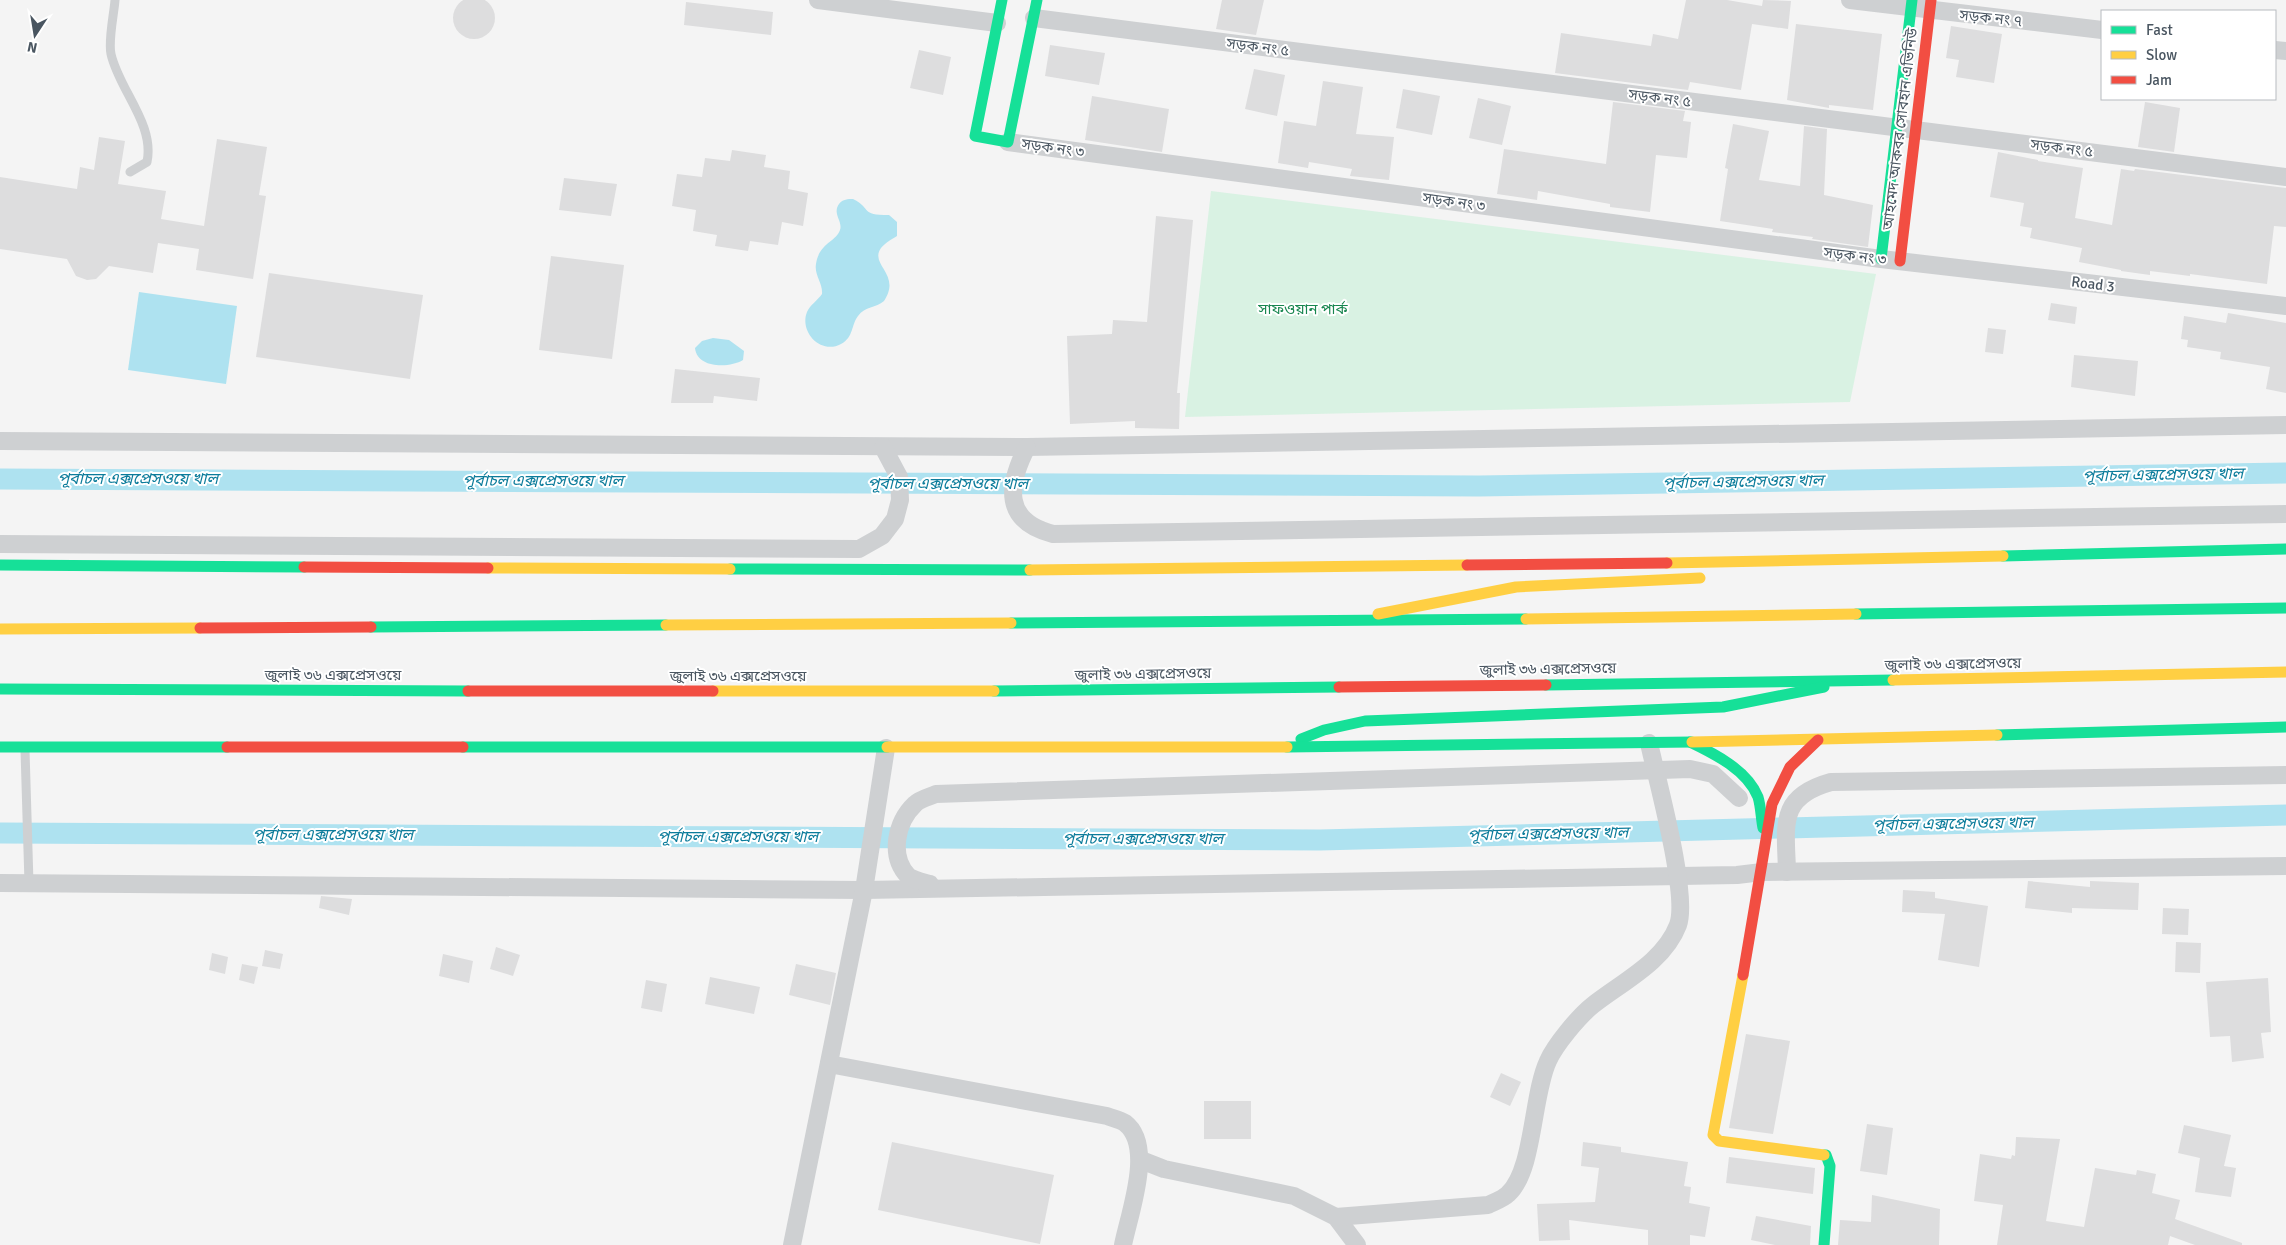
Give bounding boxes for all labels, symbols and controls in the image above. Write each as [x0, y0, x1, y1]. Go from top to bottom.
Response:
street label: সড়ক নং ৭ [1958, 6, 2023, 30]
north arrow [10, 10, 60, 60]
legend [2101, 10, 2276, 100]
text: Fast [2146, 21, 2173, 39]
street label: আহমেদ আকবর সোবহান এভিনিউ [1879, 27, 1921, 232]
street label: সড়ক নং ৫ [1225, 34, 1291, 60]
text: N [26, 38, 39, 57]
text: Slow [2146, 46, 2177, 64]
text: Jam [2146, 71, 2172, 89]
street label: সড়ক নং ৫ [1627, 85, 1693, 111]
street label: সড়ক নং ৩ [1019, 135, 1086, 161]
street label: সড়ক নং ৫ [2029, 135, 2095, 161]
street label: সড়ক নং ৩ [1420, 189, 1487, 215]
street label: সড়ক নং ৩ [1822, 243, 1888, 269]
street label: Road 3 [2070, 272, 2116, 296]
park label: সাফওয়ান পার্ক [1257, 300, 1349, 318]
water label: পূর্বাচল এক্সপ্রেসওয়ে খাল [2083, 464, 2247, 486]
water label: পূর্বাচল এক্সপ্রেসওয়ে খাল [58, 469, 222, 489]
water label: পূর্বাচল এক্সপ্রেসওয়ে খাল [463, 471, 627, 491]
water label: পূর্বাচল এক্সপ্রেসওয়ে খাল [1663, 471, 1827, 493]
water label: পূর্বাচল এক্সপ্রেসওয়ে খাল [868, 474, 1032, 494]
street label: জুলাই ৩৬ এক্সপ্রেসওয়ে [1884, 654, 2022, 674]
street label: জুলাই ৩৬ এক্সপ্রেসওয়ে [1479, 659, 1617, 679]
street label: জুলাই ৩৬ এক্সপ্রেসওয়ে [1074, 664, 1212, 684]
street label: জুলাই ৩৬ এক্সপ্রেসওয়ে [264, 666, 402, 684]
street label: জুলাই ৩৬ এক্সপ্রেসওয়ে [669, 667, 807, 685]
water label: পূর্বাচল এক্সপ্রেসওয়ে খাল [1873, 813, 2037, 835]
water label: পূর্বাচল এক্সপ্রেসওয়ে খাল [1468, 823, 1632, 845]
water label: পূর্বাচল এক্সপ্রেসওয়ে খাল [253, 825, 417, 845]
water label: পূর্বাচল এক্সপ্রেসওয়ে খাল [658, 827, 822, 847]
water label: পূর্বাচল এক্সপ্রেসওয়ে খাল [1063, 829, 1227, 849]

